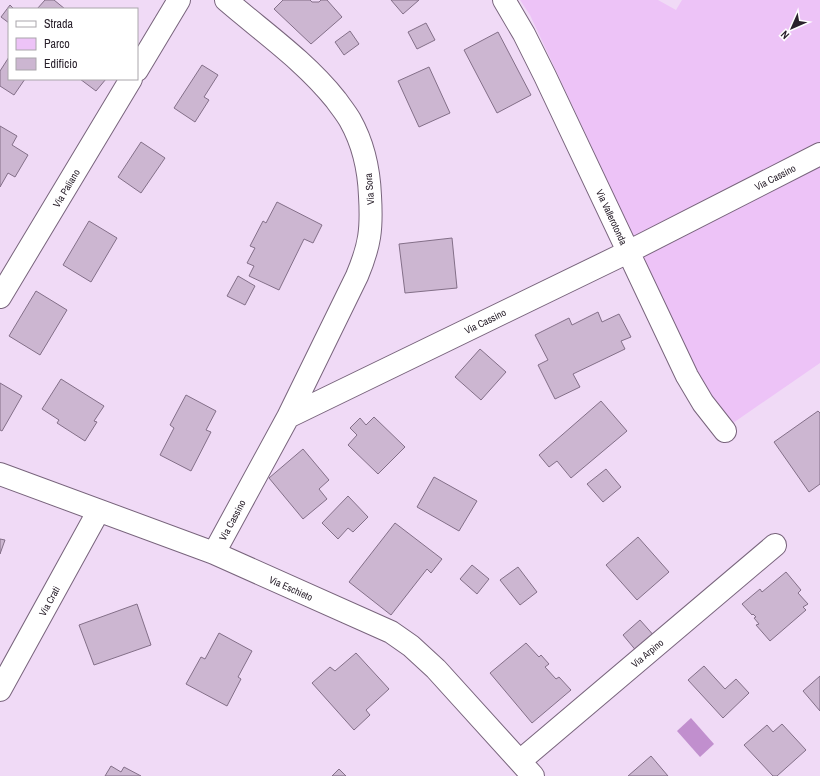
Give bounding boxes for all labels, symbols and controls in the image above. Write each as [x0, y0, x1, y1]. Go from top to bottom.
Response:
legend [8, 8, 138, 80]
north arrow [772, 8, 812, 48]
text: Strada [44, 16, 74, 32]
text: N [778, 28, 792, 42]
text: Parco [44, 36, 70, 52]
text: Edificio [44, 56, 77, 72]
street label: Via Cassino [752, 161, 798, 193]
street label: Via Paliano [50, 166, 83, 210]
street label: Via Sora [362, 172, 377, 205]
street label: Via Vallerotonda [593, 187, 630, 247]
street label: Via Cassino [462, 306, 508, 337]
street label: Via Cassino [216, 497, 249, 543]
street label: Via Eschieto [267, 573, 315, 604]
street label: Via Crati [36, 584, 63, 618]
street label: Via Arpino [629, 636, 666, 671]

